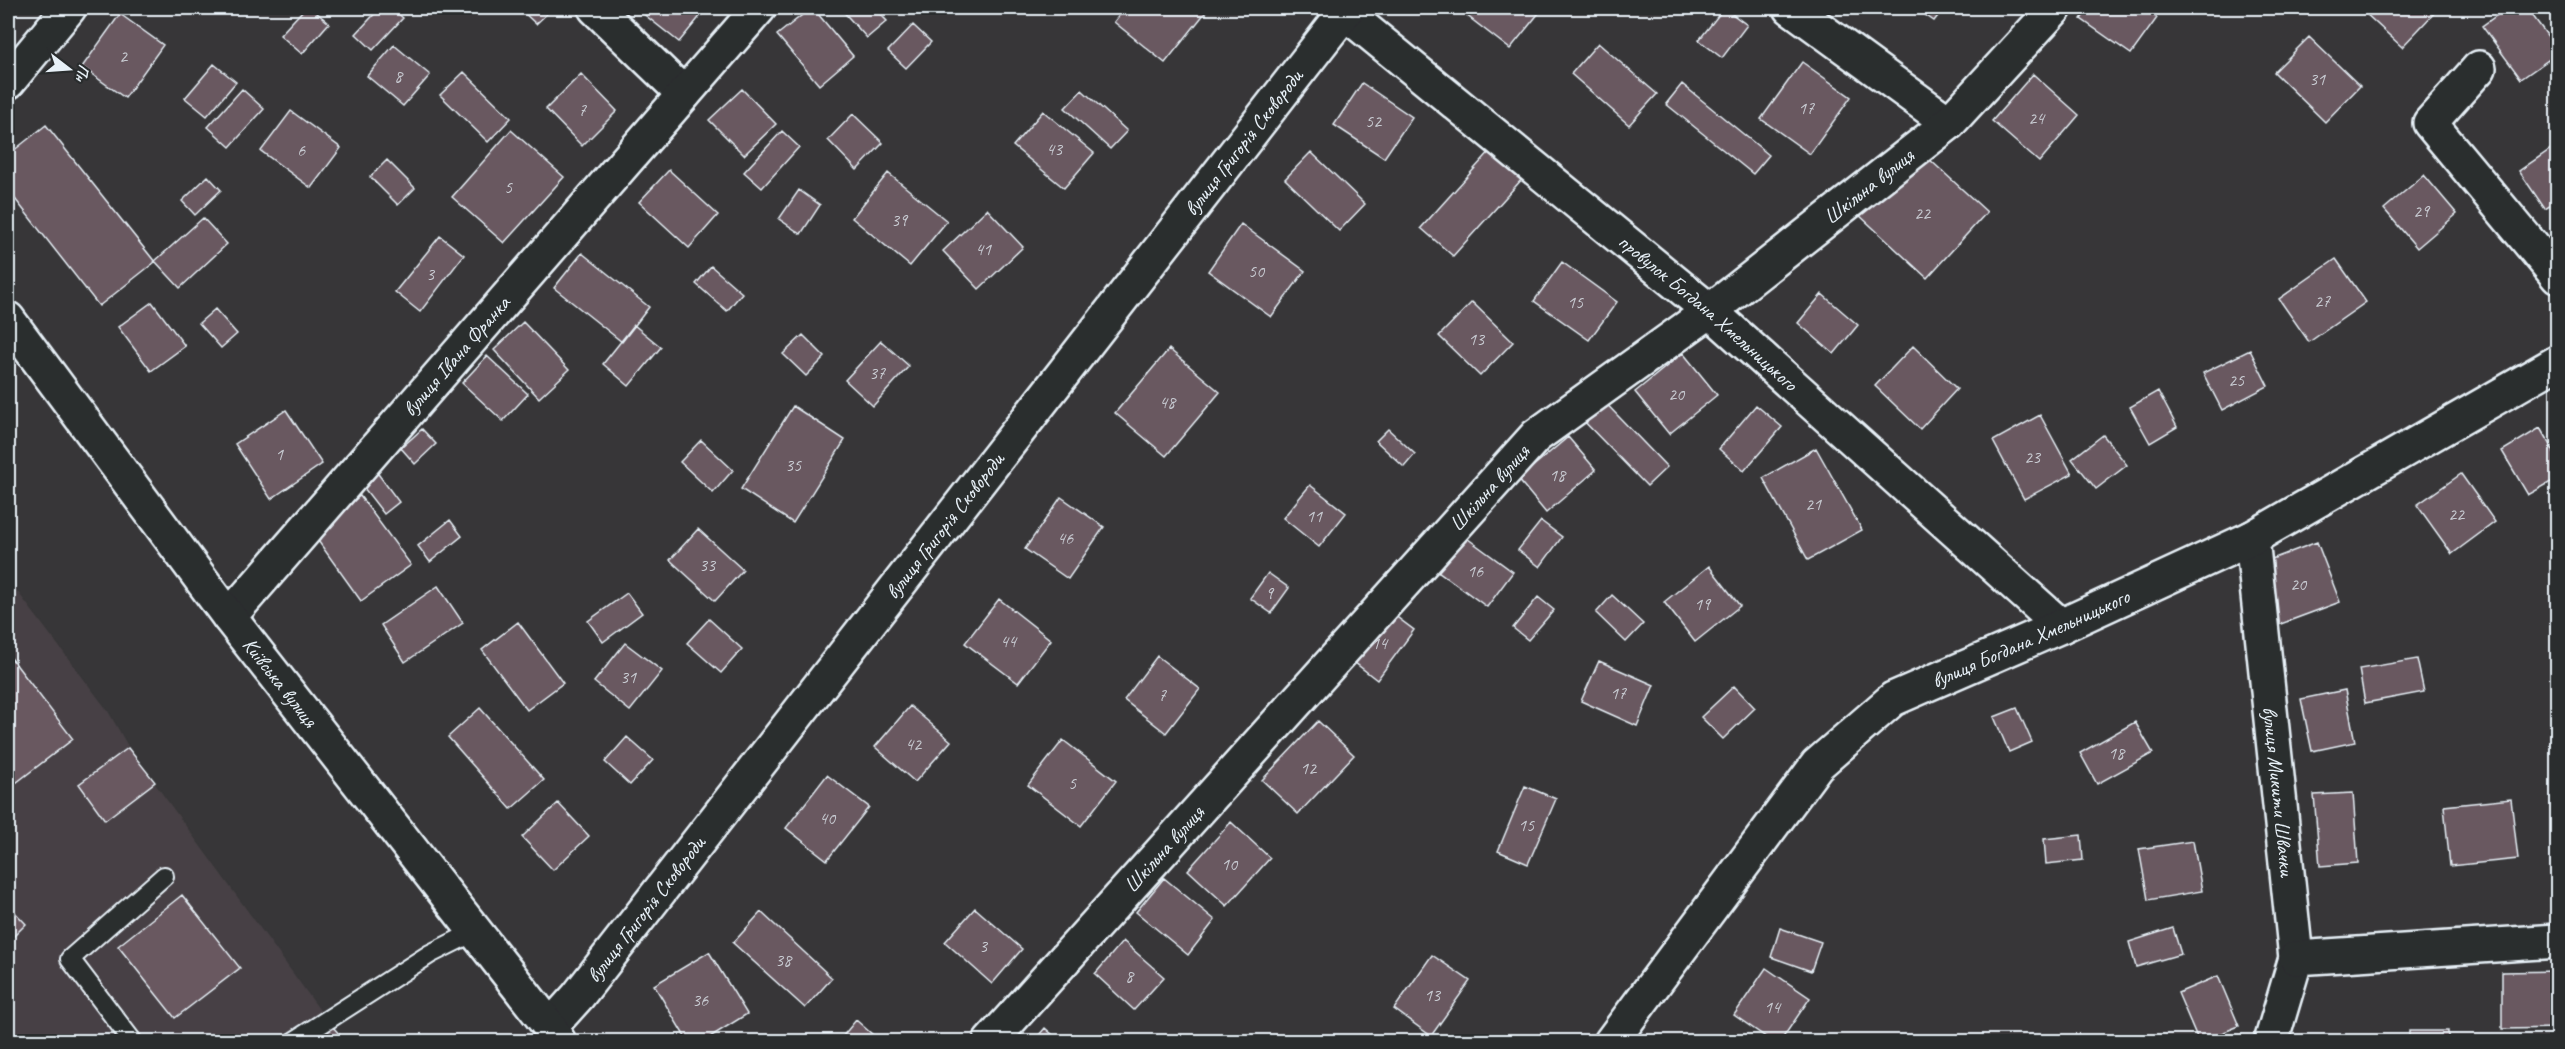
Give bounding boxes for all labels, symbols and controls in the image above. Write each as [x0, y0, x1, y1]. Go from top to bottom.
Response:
north arrow [39, 39, 99, 99]
house number: 2 [119, 45, 129, 67]
text: Пн [70, 62, 94, 85]
street label: вулиця Григорія Сковороди [1178, 63, 1310, 221]
house number: 8 [394, 65, 404, 87]
house number: 31 [2309, 68, 2326, 90]
house number: 17 [1798, 97, 1815, 119]
house number: 7 [578, 99, 587, 121]
house number: 24 [2028, 107, 2046, 129]
house number: 52 [1365, 110, 1383, 132]
house number: 43 [1046, 138, 1064, 160]
house number: 6 [297, 139, 306, 161]
street label: Шкільна вулиця [1818, 142, 1920, 230]
house number: 5 [504, 176, 513, 198]
house number: 29 [2413, 200, 2431, 222]
house number: 22 [1914, 202, 1932, 224]
house number: 39 [891, 209, 909, 231]
street label: провулок Богдана Хмельницького [1613, 228, 1804, 398]
house number: 41 [975, 238, 992, 260]
house number: 50 [1248, 260, 1266, 282]
house number: 3 [426, 263, 436, 285]
street label: вулиця Івана Франка [397, 289, 517, 422]
house number: 27 [2314, 290, 2331, 312]
house number: 15 [1567, 291, 1584, 313]
house number: 13 [1468, 328, 1486, 350]
house number: 37 [869, 362, 886, 384]
house number: 25 [2228, 369, 2245, 391]
house number: 20 [1668, 383, 1686, 405]
house number: 48 [1159, 391, 1177, 413]
street label: Шкільна вулиця [1444, 438, 1536, 537]
house number: 1 [275, 443, 284, 465]
street label: вулиця Григорія Сковороди [879, 446, 1011, 604]
house number: 23 [2024, 446, 2042, 468]
house number: 35 [785, 454, 802, 476]
house number: 18 [1549, 464, 1567, 486]
house number: 21 [1805, 493, 1822, 515]
house number: 22 [2448, 503, 2466, 525]
house number: 11 [1306, 505, 1323, 527]
house number: 46 [1057, 527, 1074, 549]
house number: 33 [699, 554, 717, 576]
house number: 16 [1467, 560, 1484, 582]
house number: 20 [2290, 573, 2308, 595]
house number: 9 [1265, 582, 1275, 604]
street label: вулиця Богдана Хмельницького [1928, 583, 2135, 694]
house number: 19 [1694, 593, 1712, 615]
house number: 44 [1000, 630, 1018, 652]
street label: Київська вулиця [237, 632, 324, 734]
house number: 14 [1371, 632, 1389, 654]
house number: 31 [620, 666, 637, 688]
house number: 17 [1610, 682, 1627, 704]
house number: 7 [1158, 684, 1167, 706]
street label: вулиця Микити Швачки [2257, 705, 2301, 880]
house number: 42 [905, 733, 923, 755]
house number: 18 [2108, 742, 2126, 764]
house number: 12 [1300, 757, 1318, 779]
house number: 5 [1068, 772, 1077, 794]
street label: Шкільна вулиця [1118, 799, 1211, 898]
house number: 40 [819, 807, 837, 829]
house number: 15 [1518, 814, 1535, 836]
street label: вулиця Григорія Сковороди [580, 829, 712, 988]
house number: 10 [1221, 853, 1239, 875]
house number: 3 [979, 935, 989, 957]
house number: 38 [775, 949, 793, 971]
house number: 8 [1125, 965, 1135, 987]
house number: 13 [1424, 984, 1442, 1006]
house number: 36 [692, 989, 709, 1011]
house number: 14 [1764, 996, 1782, 1018]

